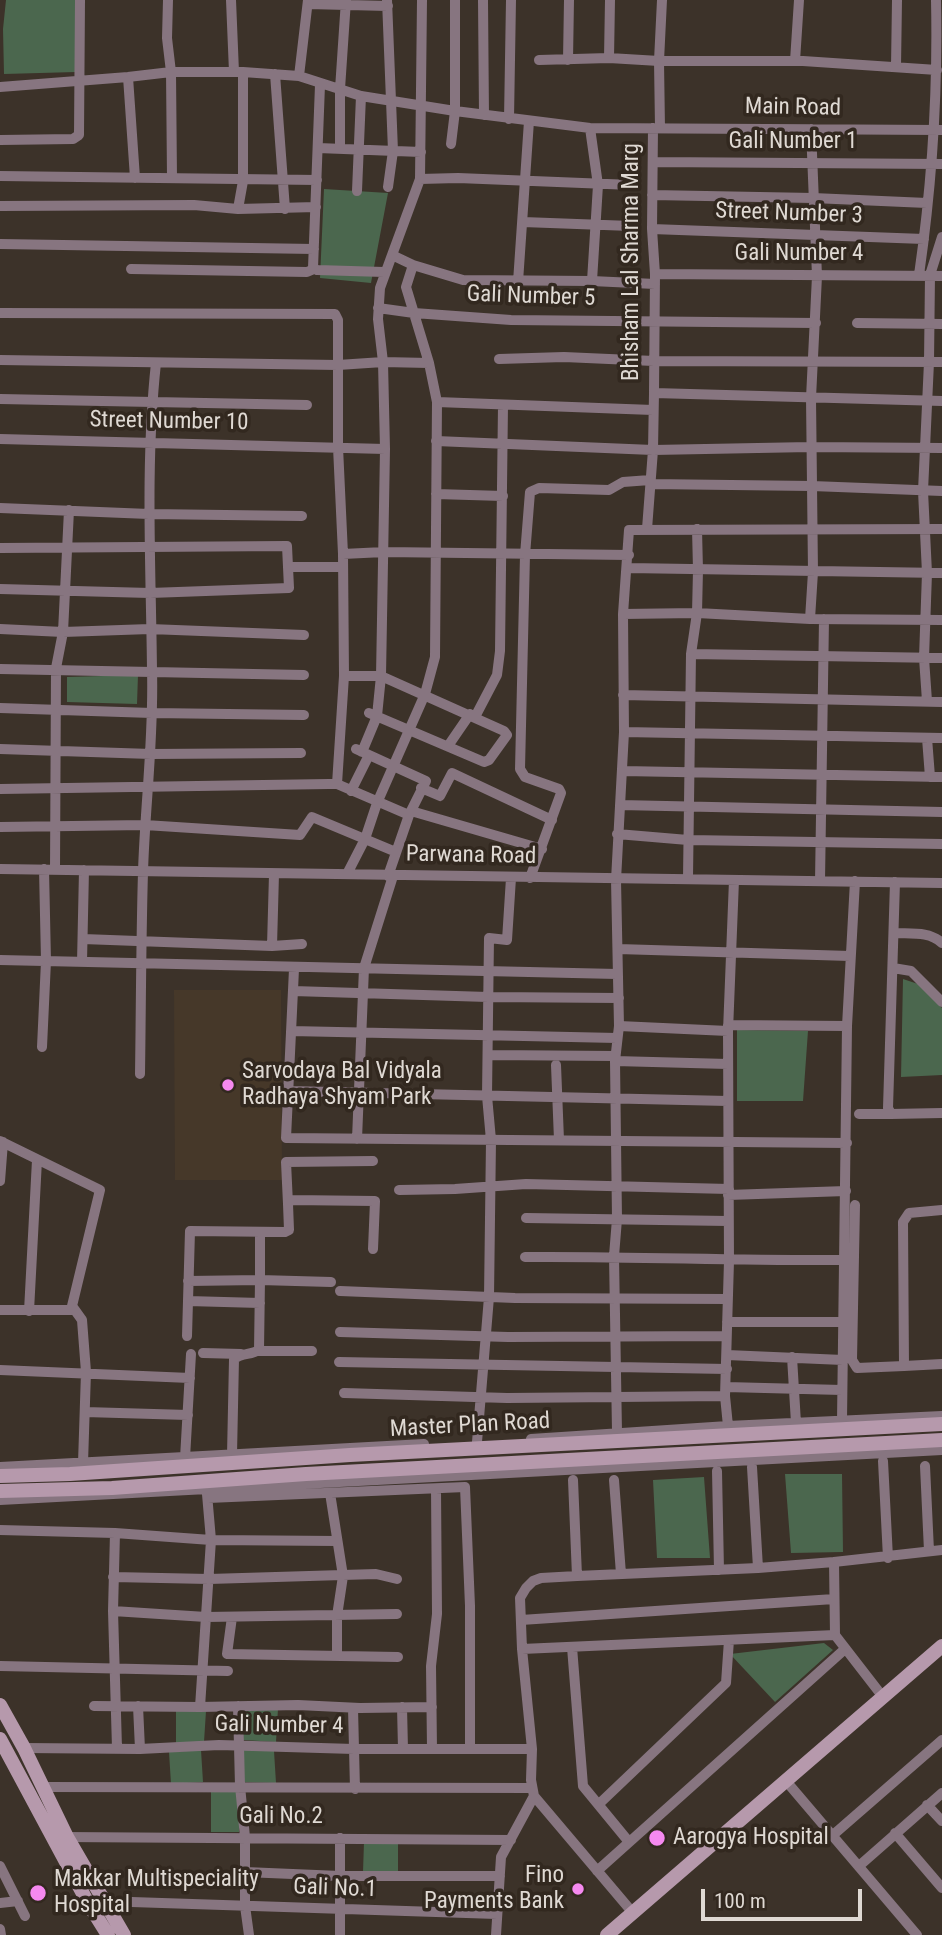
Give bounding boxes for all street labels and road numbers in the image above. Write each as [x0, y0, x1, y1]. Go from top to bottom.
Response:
street label: Main Road [745, 93, 841, 123]
street label: Gali Number 1 [729, 128, 857, 156]
street label: Bhisham Lal Sharma Marg [618, 143, 646, 381]
street label: Street Number 3 [715, 198, 863, 230]
street label: Gali Number 4 [735, 240, 863, 268]
street label: Gali Number 5 [466, 281, 596, 313]
street label: Street Number 10 [89, 407, 249, 437]
street label: Parwana Road [406, 841, 536, 871]
street label: Master Plan Road [389, 1408, 551, 1444]
street label: Gali Number 4 [214, 1711, 344, 1741]
street label: Gali No.2 [239, 1803, 323, 1831]
street label: Gali No.1 [293, 1874, 377, 1904]

